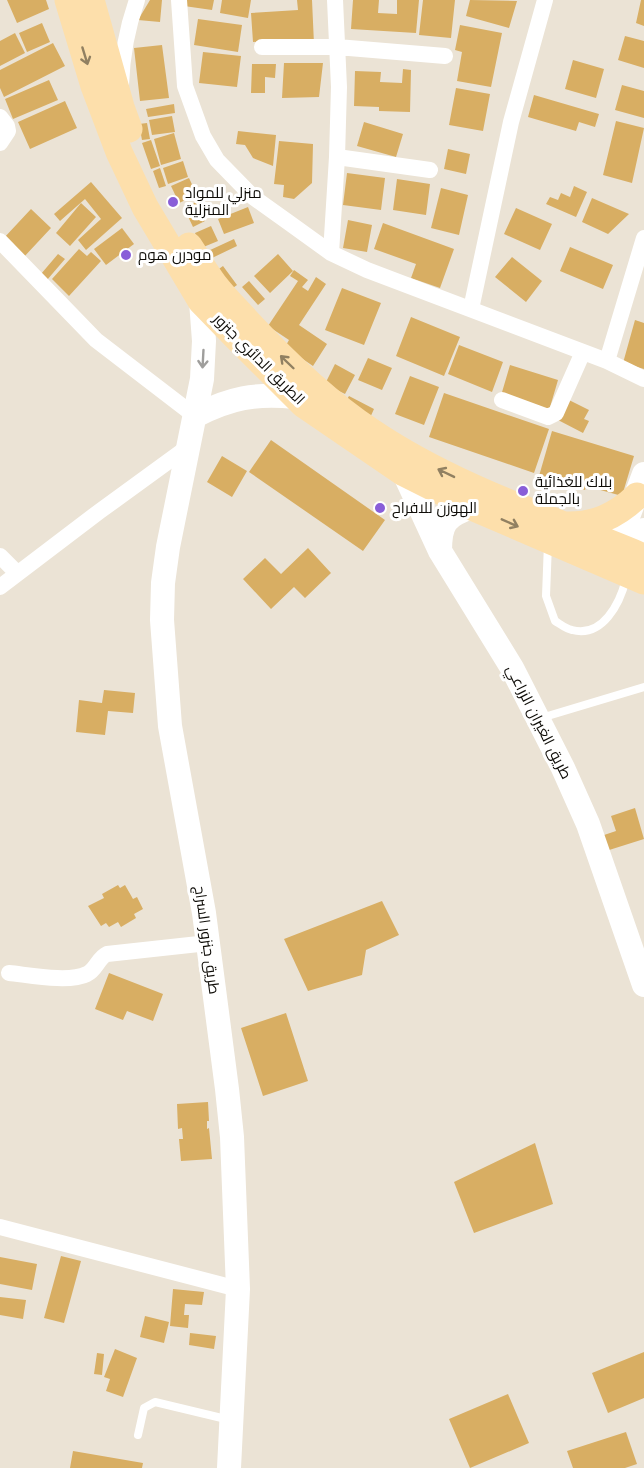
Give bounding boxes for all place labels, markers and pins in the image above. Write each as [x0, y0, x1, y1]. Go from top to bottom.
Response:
place label: منزلي للمواد المنزلية [185, 182, 262, 219]
marker: منزلي للمواد المنزلية [166, 195, 180, 209]
place label: مودرن هوم [138, 244, 211, 265]
marker: مودرن هوم [119, 248, 133, 262]
place label: بلاك للغذائية بالجملة [535, 471, 612, 508]
marker: بلاك للغذائية بالجملة [516, 484, 530, 498]
place label: الهوزن للافراح [392, 497, 477, 519]
marker: الهوزن للافراح [373, 501, 387, 515]

